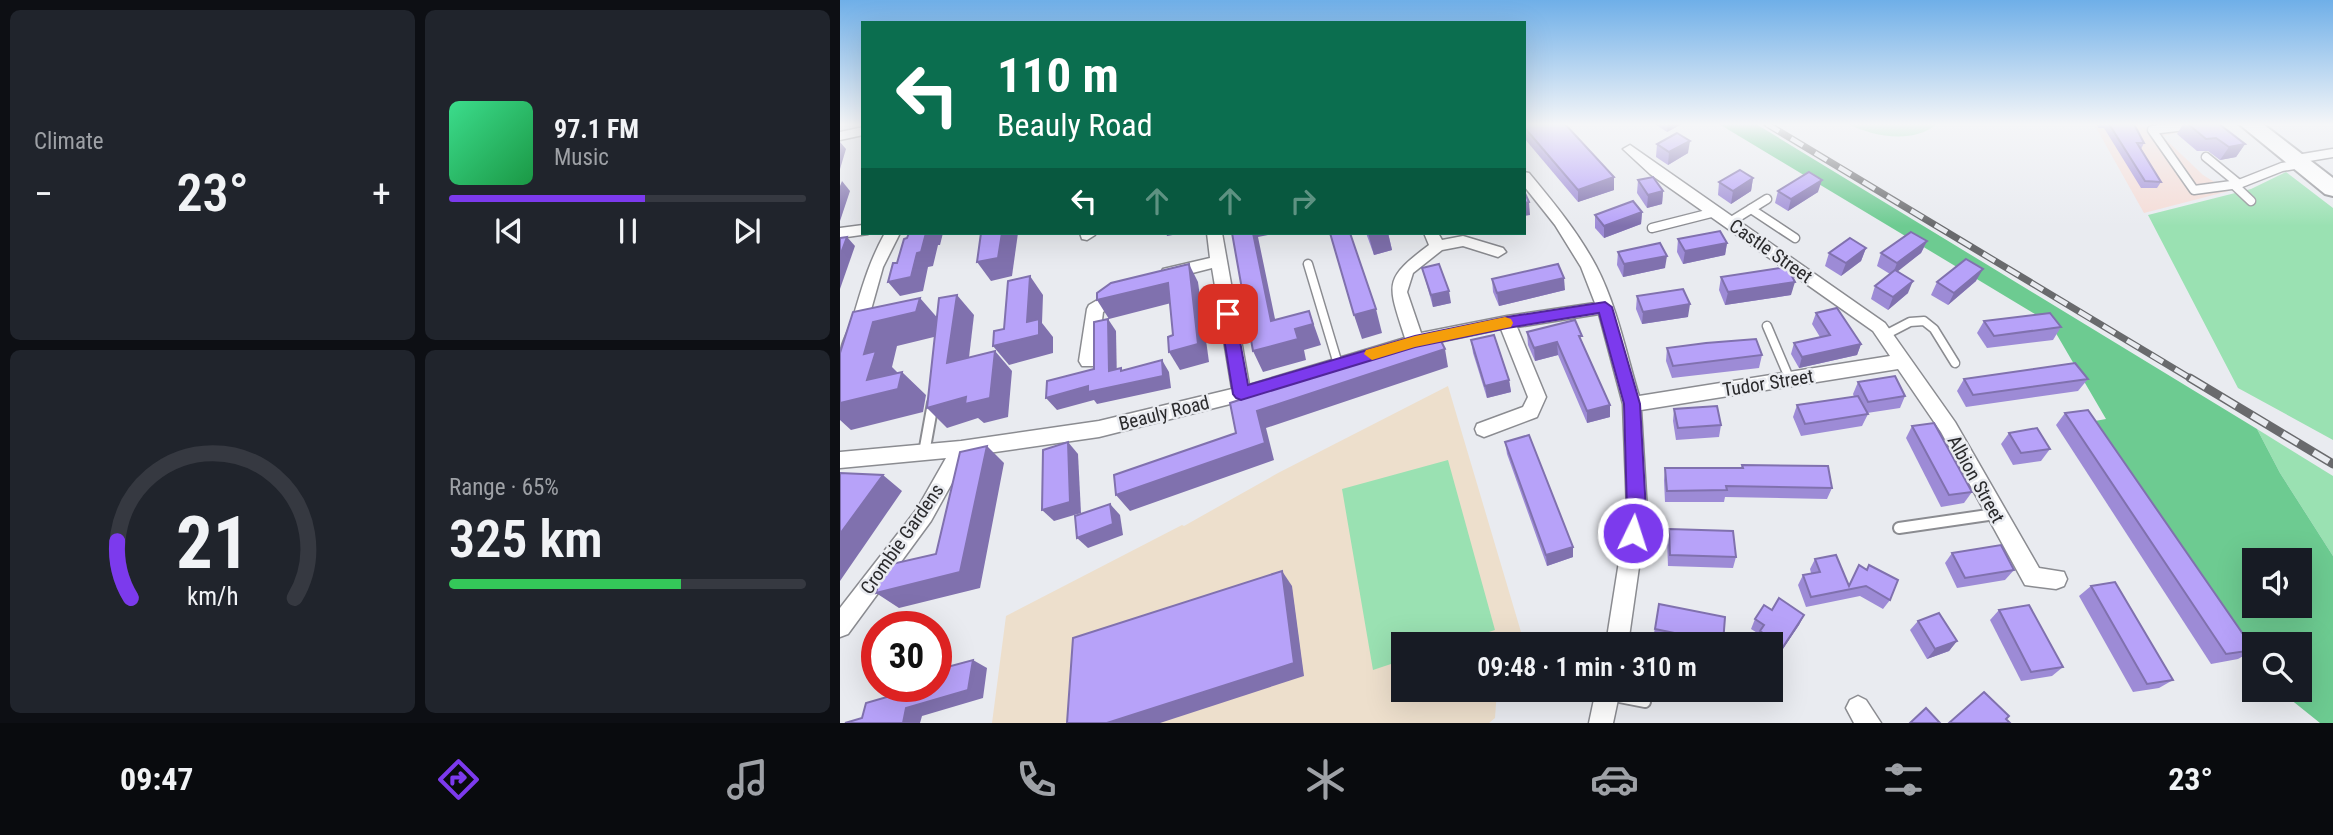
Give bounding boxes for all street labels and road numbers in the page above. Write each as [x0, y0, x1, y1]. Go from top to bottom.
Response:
street label: Castle Street [1725, 214, 1817, 288]
street label: Tudor Street [1721, 364, 1815, 402]
street label: Beauly Road [1116, 391, 1212, 435]
street label: Albion Street [1943, 431, 2009, 527]
street label: Crombie Gardens [855, 479, 949, 599]

